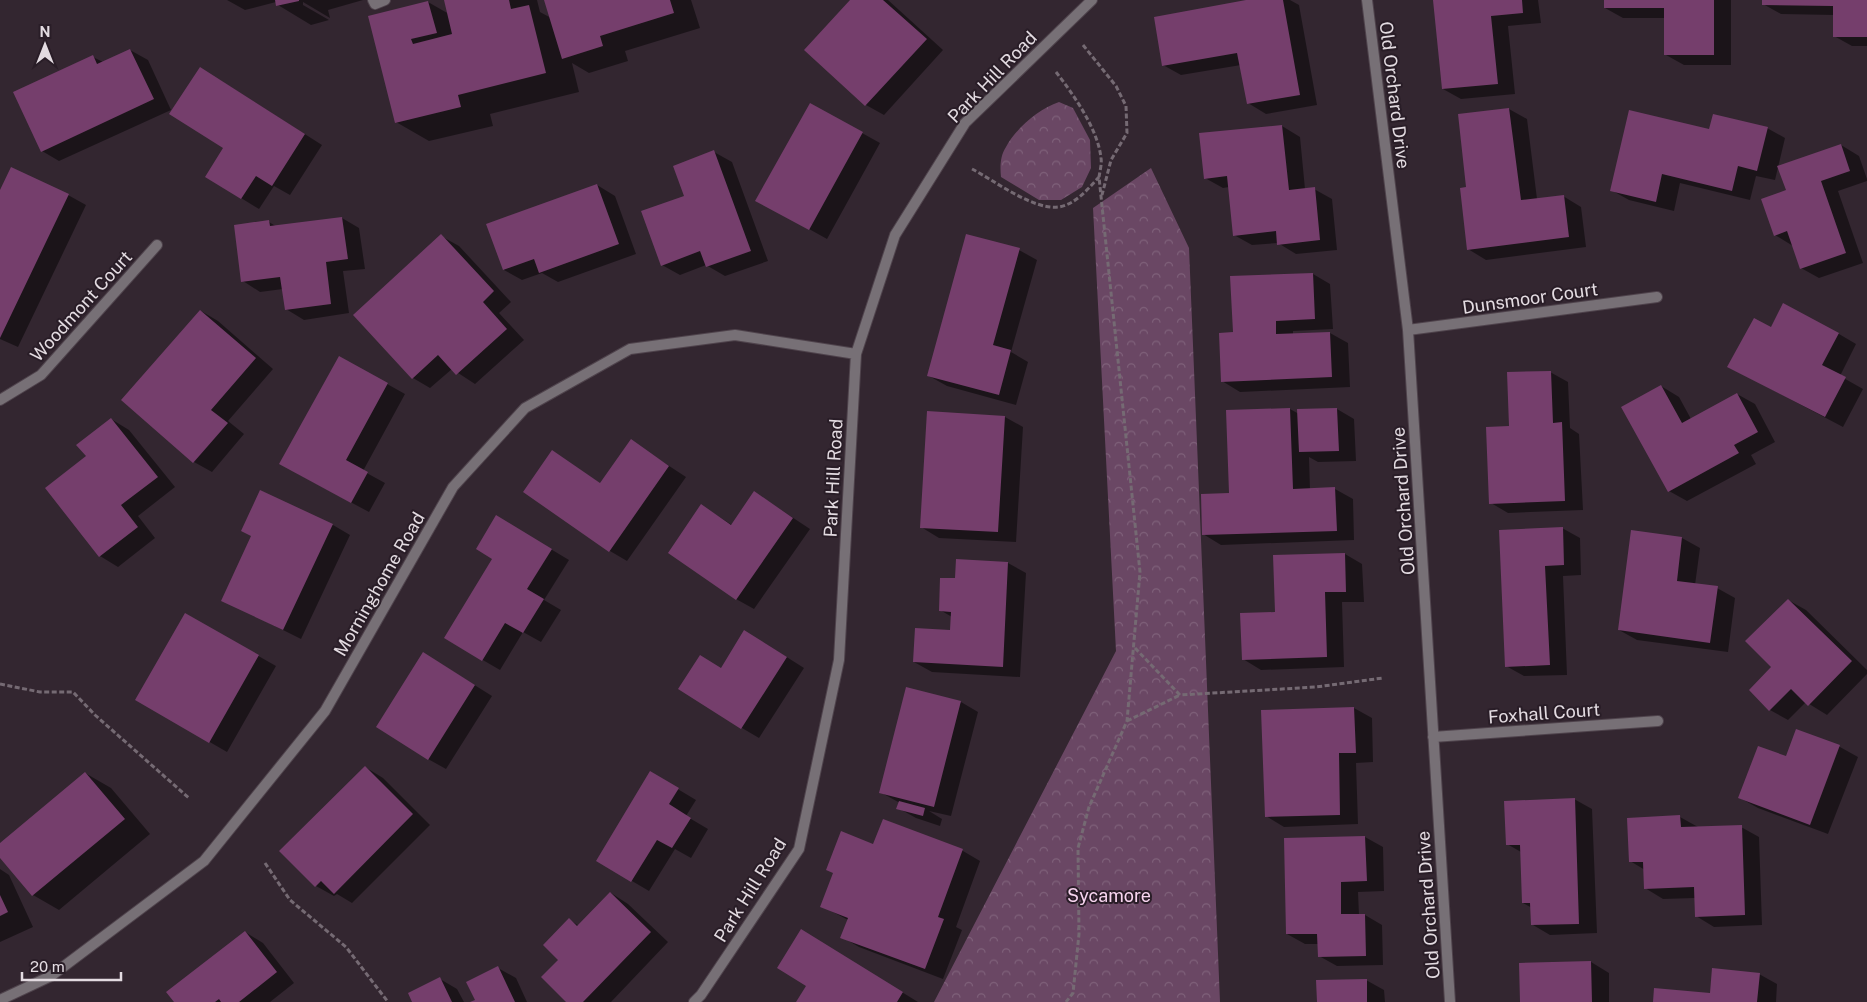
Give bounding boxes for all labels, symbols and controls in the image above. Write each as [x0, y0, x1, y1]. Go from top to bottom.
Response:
north arrow [20, 20, 70, 70]
street label: Old Orchard Drive [1376, 20, 1414, 170]
text: N [40, 24, 50, 40]
street label: Park Hill Road [943, 27, 1041, 127]
street label: Woodmont Court [26, 246, 136, 366]
street label: Dunsmoor Court [1461, 278, 1599, 318]
street label: Park Hill Road [819, 418, 847, 538]
street label: Old Orchard Drive [1387, 426, 1419, 576]
street label: Morninghome Road [329, 508, 429, 660]
street label: Foxhall Court [1487, 699, 1601, 727]
street label: Old Orchard Drive [1412, 830, 1444, 980]
street label: Park Hill Road [710, 834, 790, 946]
park label: Sycamore [1067, 885, 1151, 906]
scale bar [22, 950, 121, 982]
text: 20 m [30, 958, 65, 975]

